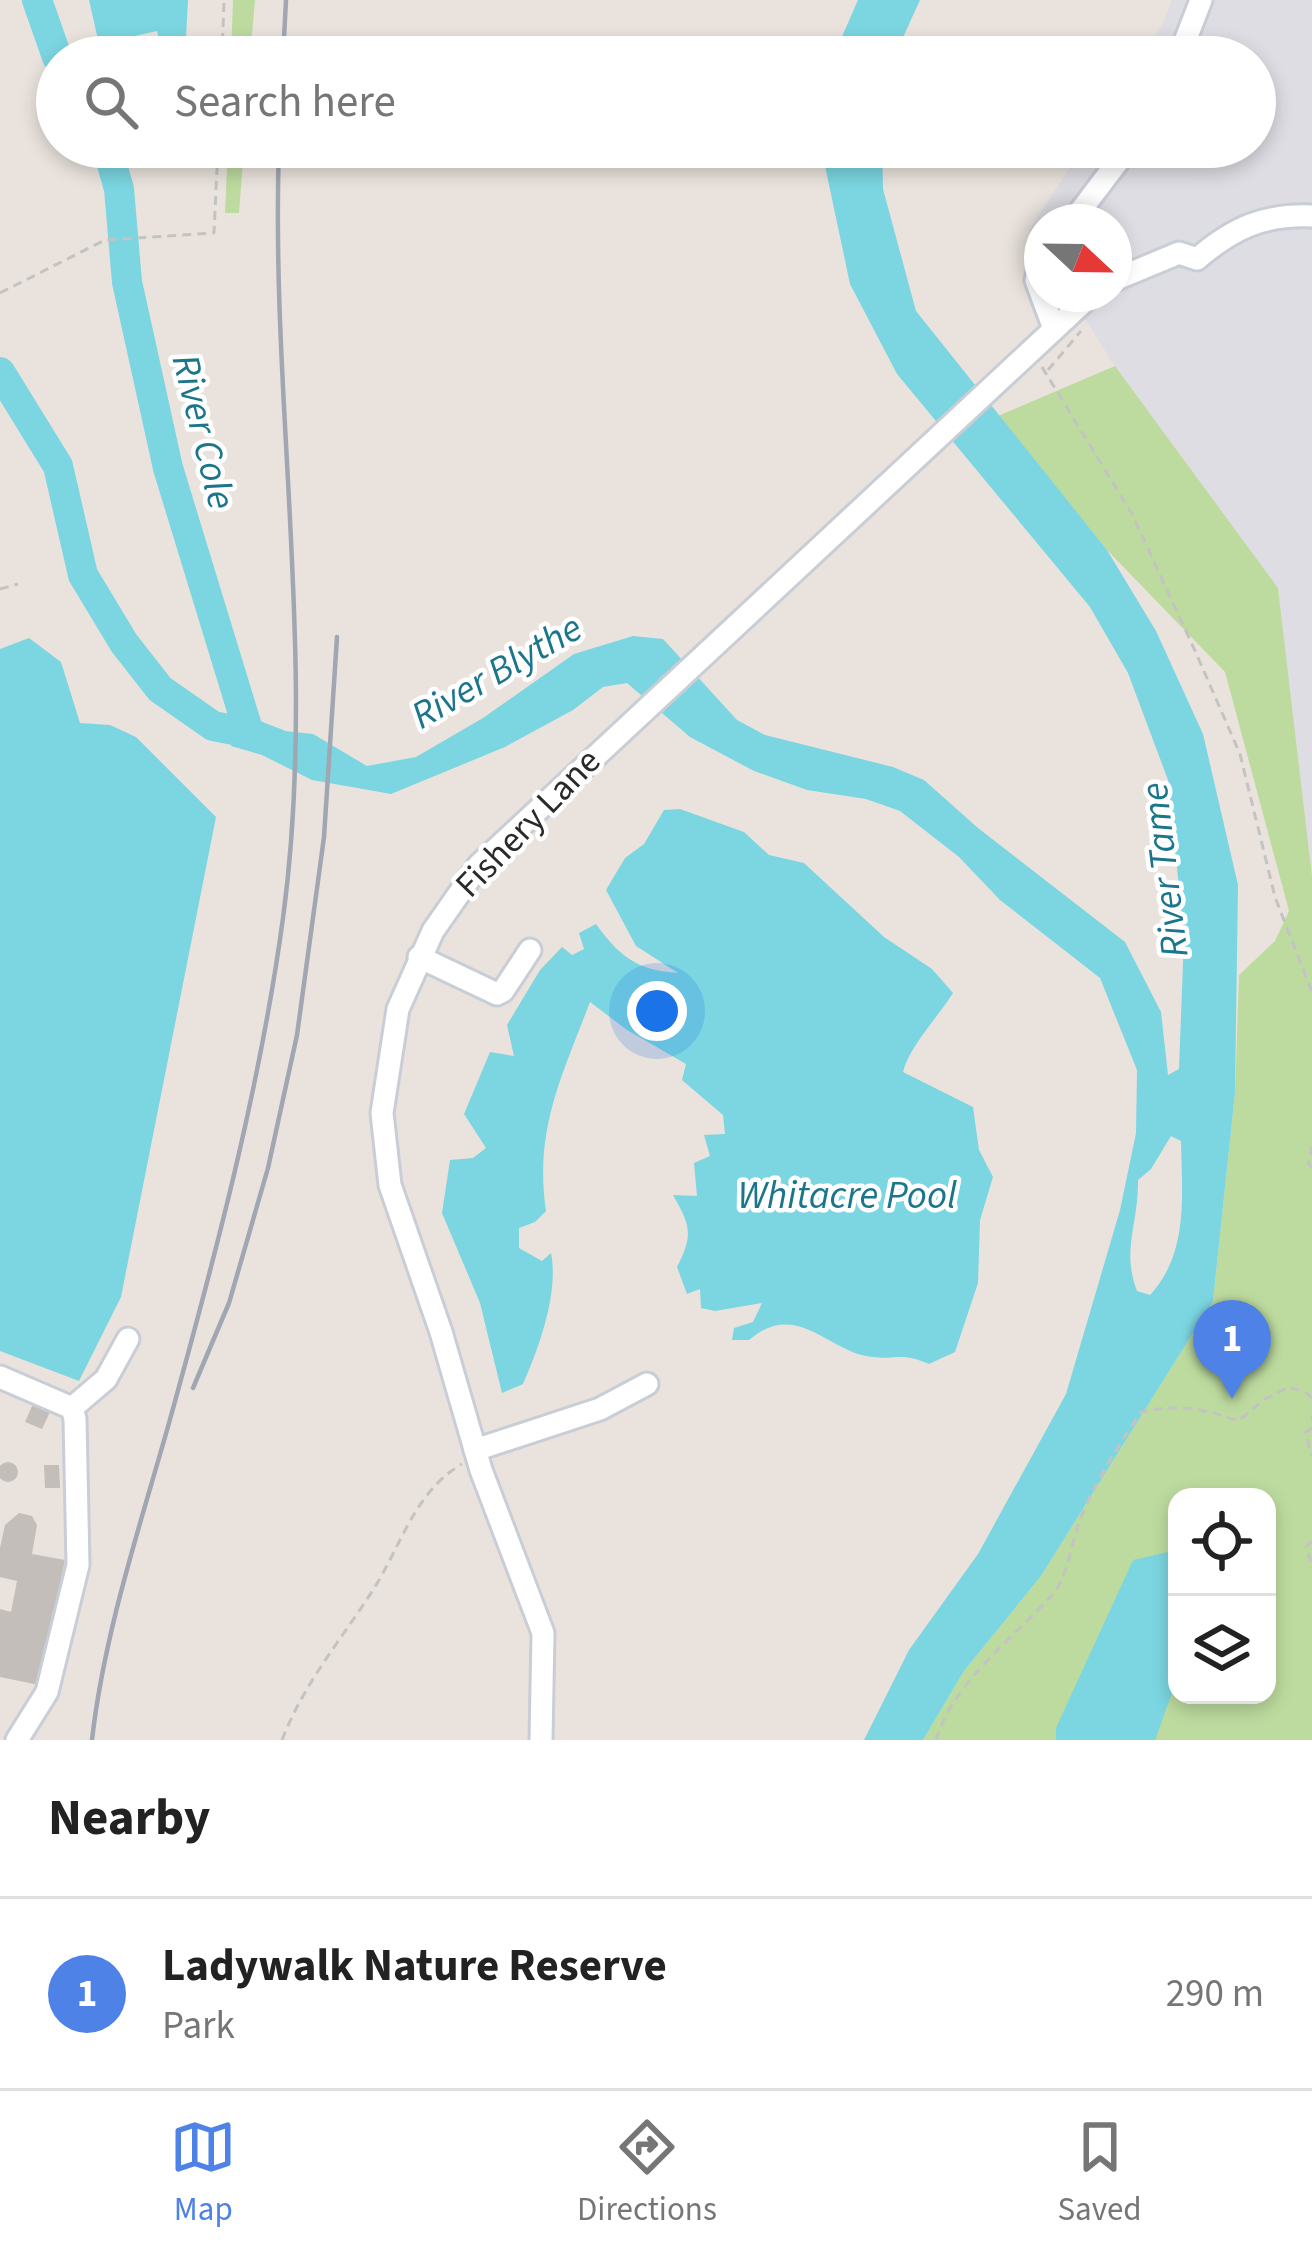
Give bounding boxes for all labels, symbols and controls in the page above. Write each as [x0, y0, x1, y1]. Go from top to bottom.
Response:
search box [36, 36, 1276, 168]
icon: search [78, 69, 144, 135]
text: Search here [174, 70, 396, 134]
north arrow [1024, 204, 1132, 312]
water label: River Cole [157, 349, 249, 515]
water label: River Blythe [401, 600, 593, 744]
street label: Fishery Lane [444, 737, 612, 909]
water label: River Tame [1126, 779, 1204, 961]
your location [627, 981, 687, 1041]
water label: Whitacre Pool [737, 1168, 957, 1224]
pin: 1 [1193, 1300, 1271, 1399]
map controls [1168, 1488, 1276, 1704]
button: locate [1168, 1488, 1276, 1596]
button: layers [1168, 1596, 1276, 1704]
text: Nearby [48, 1782, 210, 1854]
text: Ladywalk Nature Reserve [162, 1934, 667, 1998]
text: 1 [77, 1966, 97, 2022]
text: 290 m [1166, 1966, 1264, 2022]
text: Park [162, 1998, 235, 2054]
tab: Map [170, 2114, 236, 2233]
tab: Directions [577, 2114, 717, 2233]
tab: Saved [1057, 2114, 1142, 2233]

